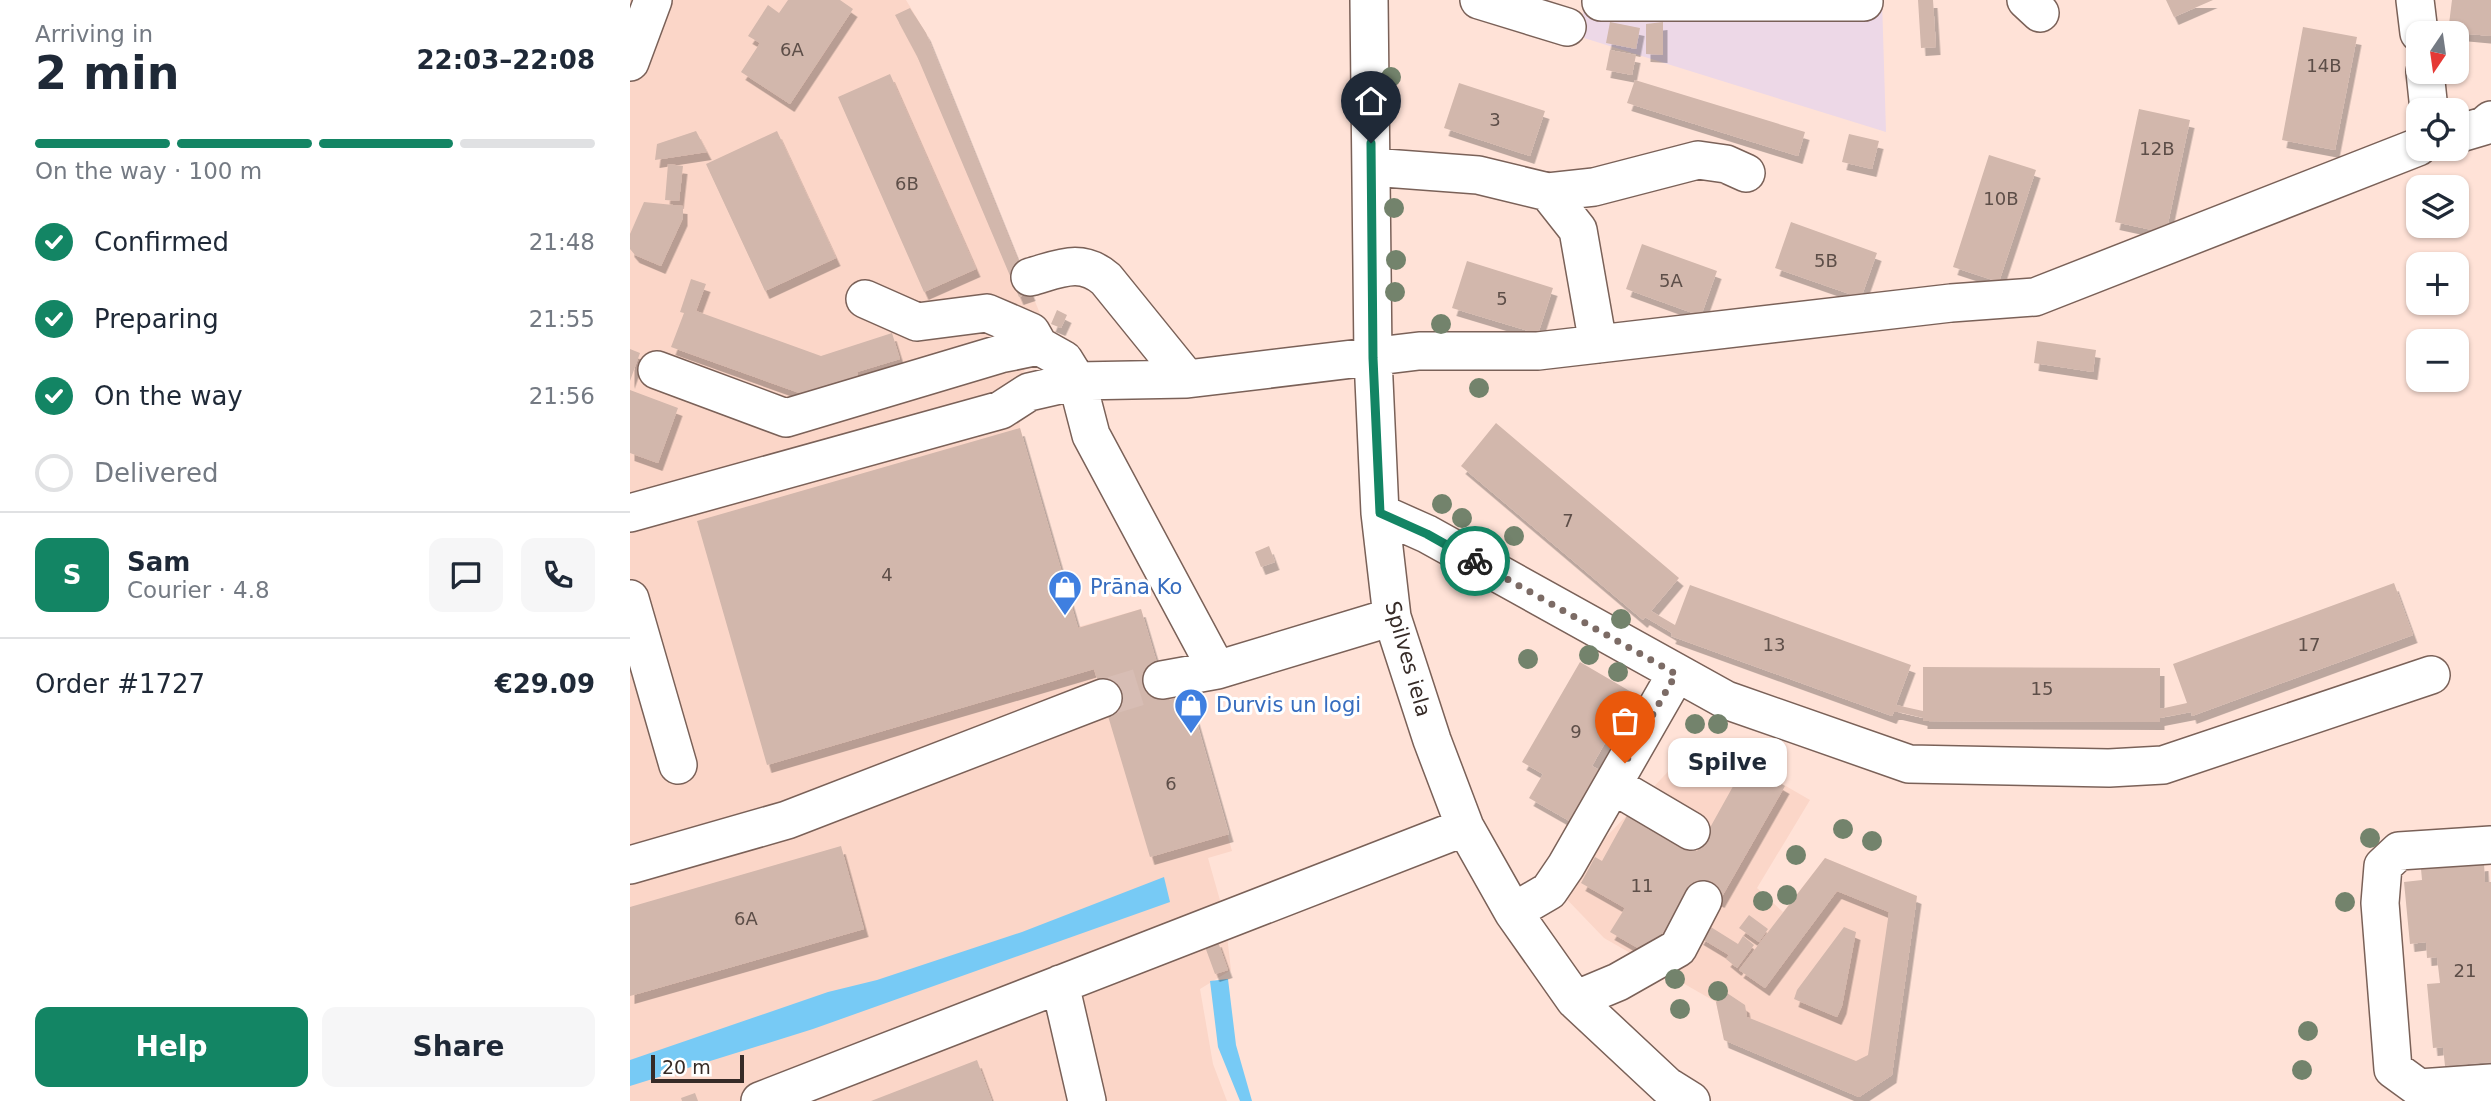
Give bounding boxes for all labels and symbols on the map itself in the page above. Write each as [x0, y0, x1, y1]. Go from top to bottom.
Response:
north arrow [2406, 21, 2469, 84]
house number: 6A [780, 39, 805, 60]
house number: 14B [2306, 55, 2342, 76]
pin [1341, 71, 1401, 143]
house number: 3 [1489, 109, 1501, 130]
house number: 12B [2139, 138, 2175, 159]
house number: 6B [895, 173, 919, 194]
house number: 10B [1983, 188, 2019, 209]
house number: 5B [1814, 250, 1838, 271]
house number: 5A [1659, 270, 1684, 291]
house number: 5 [1496, 288, 1508, 309]
house number: 7 [1562, 510, 1574, 531]
courier [1440, 526, 1510, 596]
house number: 4 [881, 564, 893, 585]
shop icon: Prāna Ko [1046, 568, 1084, 617]
place label: Prāna Ko [1090, 575, 1182, 599]
street label: Spilves iela [1380, 599, 1436, 719]
house number: 13 [1763, 634, 1785, 655]
house number: 17 [2298, 634, 2320, 655]
house number: 15 [2031, 678, 2053, 699]
shop icon: Durvis un logi [1172, 686, 1210, 735]
pin [1595, 691, 1655, 763]
place label: Durvis un logi [1216, 693, 1361, 717]
house number: 9 [1570, 721, 1582, 742]
callout: Spilve [1667, 738, 1786, 788]
house number: 6 [1165, 773, 1177, 794]
house number: 11 [1631, 875, 1653, 896]
house number: 6A [734, 908, 759, 929]
house number: 21 [2454, 960, 2476, 981]
scale bar [651, 1052, 744, 1084]

